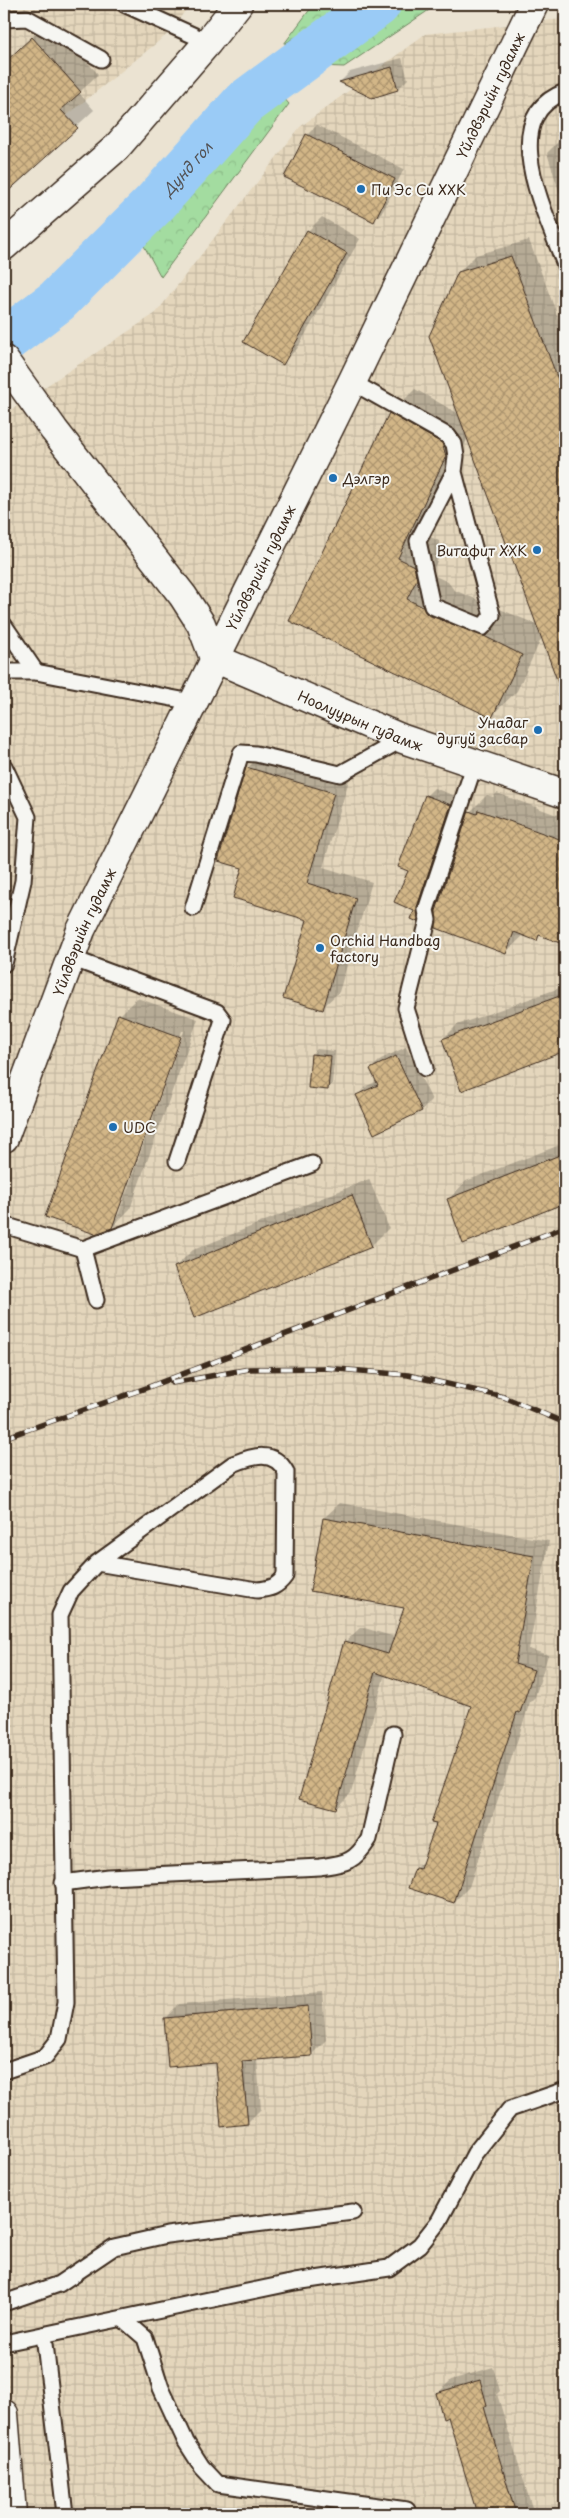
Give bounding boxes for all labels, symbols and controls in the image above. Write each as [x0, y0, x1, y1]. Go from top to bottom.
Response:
street label: Yйлдвэрийн гудамж [451, 28, 530, 162]
water label: Дунд гол [154, 135, 217, 202]
place label: Пи Эс Си ХХК [371, 179, 466, 200]
marker: Пи Эс Си ХХК [355, 183, 367, 195]
place label: Дэлгэр [342, 468, 390, 489]
marker: Дэлгэр [327, 472, 339, 484]
street label: Yйлдвэрийн гудамж [220, 500, 301, 634]
place label: Витафит ХХК [436, 540, 527, 561]
marker: Витафит ХХК [531, 544, 543, 556]
street label: Ноолуурын гудамж [295, 685, 426, 756]
place label: Унадаг дугуй засвар [437, 712, 529, 749]
marker: Унадаг дугуй засвар [532, 724, 544, 736]
street label: Yйлдвэрийн гудамж [47, 863, 121, 999]
place label: Orchid Handbag factory [330, 930, 440, 967]
marker: Orchid Handbag factory [314, 942, 326, 954]
place label: UDC [123, 1117, 156, 1138]
marker: UDC [107, 1121, 119, 1133]

